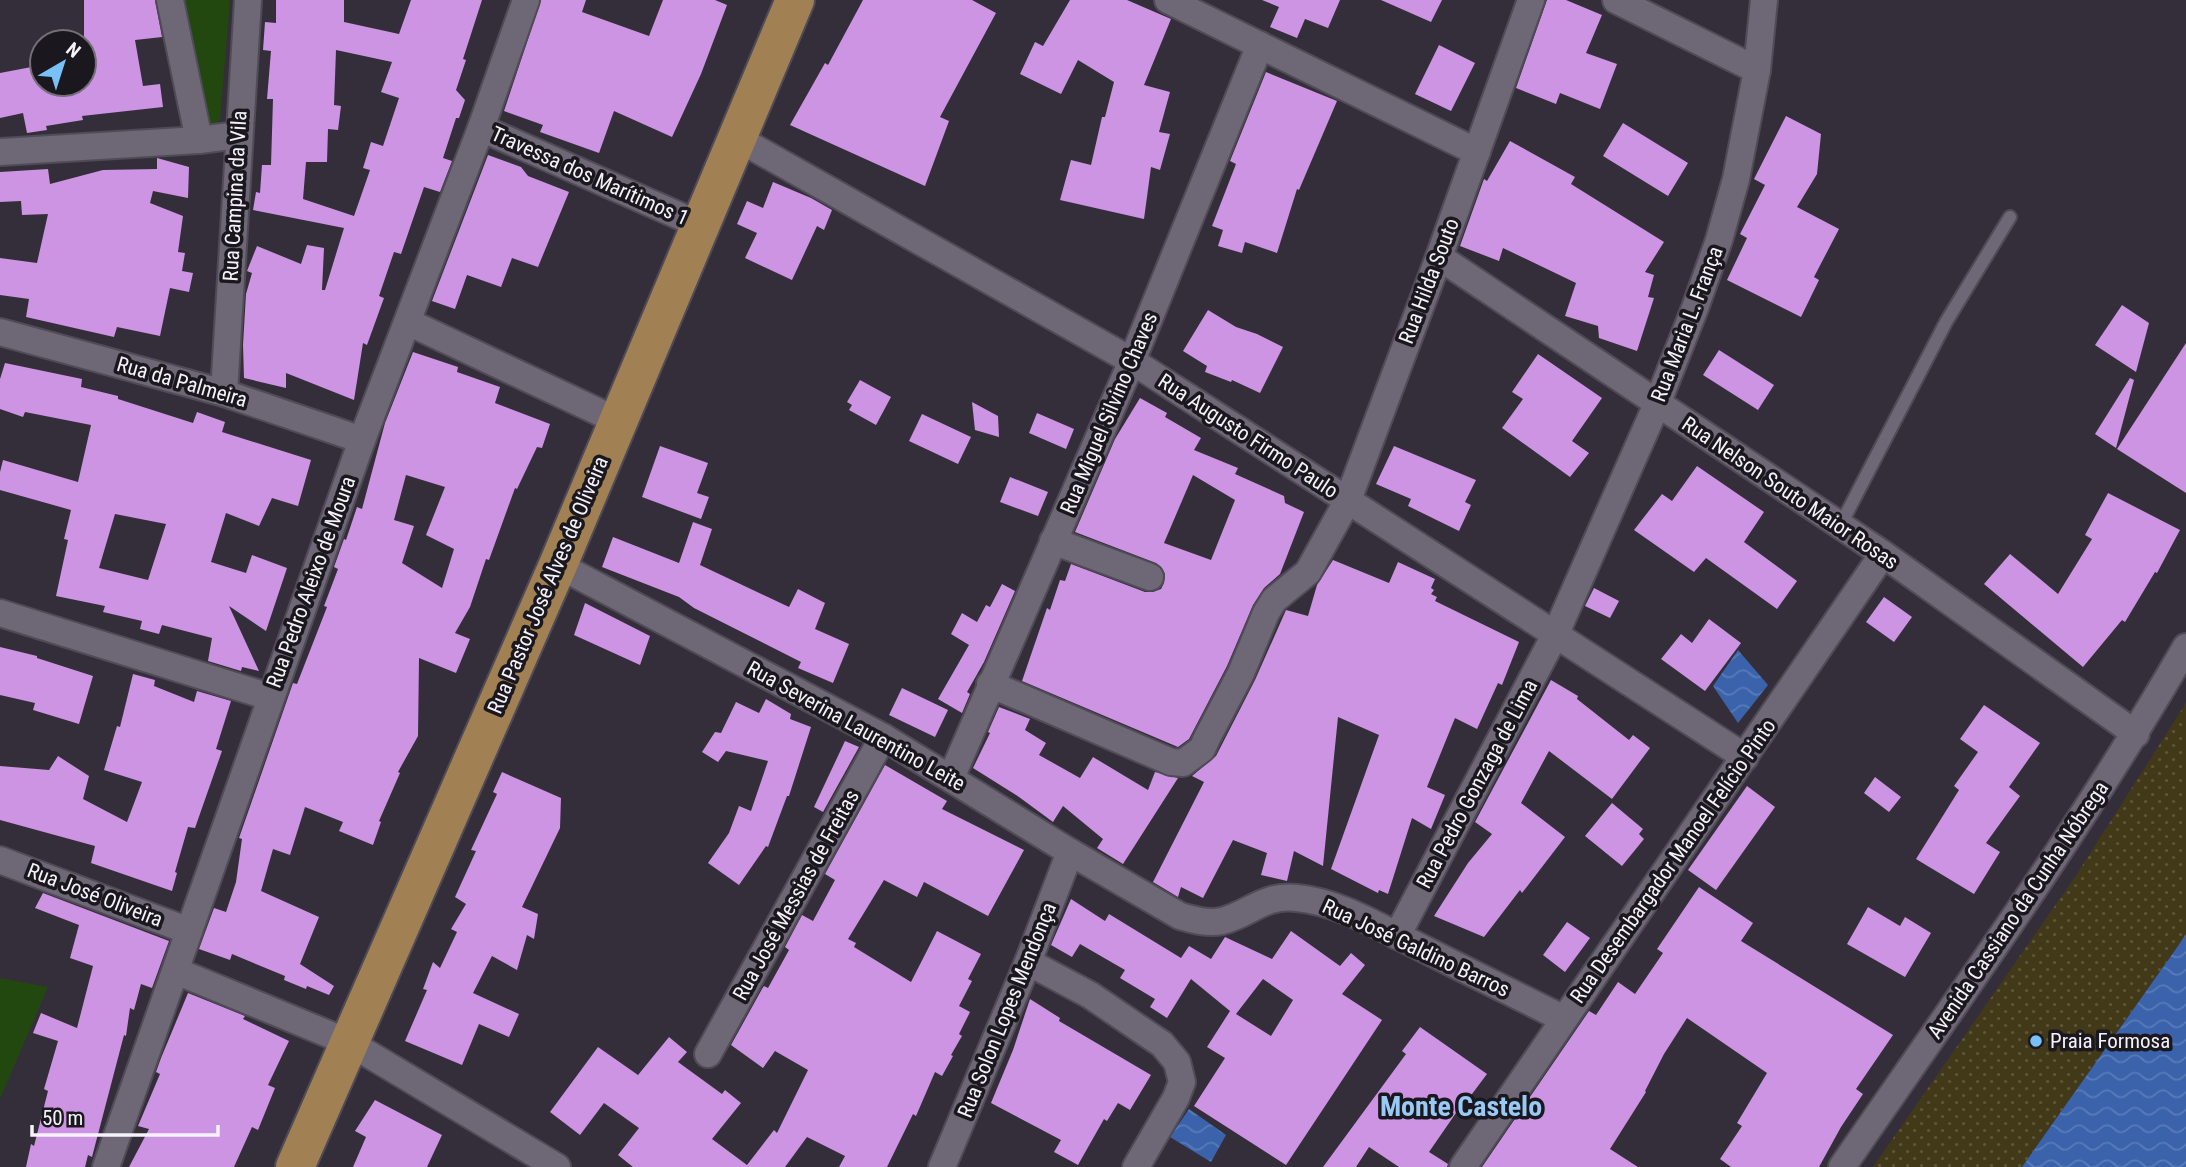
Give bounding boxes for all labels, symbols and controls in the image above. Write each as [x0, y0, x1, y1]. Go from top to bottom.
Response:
north arrow [28, 28, 98, 98]
text: N [62, 38, 85, 63]
street label: Rua Campina da Vila [219, 110, 251, 282]
street label: Travessa dos Marítimos 1 [488, 122, 692, 230]
street label: Rua Hilda Souto [1394, 215, 1464, 347]
street label: Rua Maria L. França [1646, 243, 1728, 405]
street label: Rua Miguel Silvino Chaves [1056, 308, 1162, 518]
street label: Rua da Palmeira [114, 352, 250, 412]
street label: Rua Augusto Firmo Paulo [1154, 369, 1342, 503]
street label: Rua Nelson Souto Maior Rosas [1677, 412, 1903, 574]
street label: Rua Pastor José Alves de Oliveira [483, 453, 613, 717]
street label: Rua Pedro Aleixo de Moura [262, 473, 360, 691]
street label: Rua Severina Laurentino Leite [743, 656, 969, 796]
street label: Rua Pedro Gonzaga de Lima [1412, 676, 1542, 892]
street label: Rua Desembargador Manoel Felício Pinto [1565, 714, 1781, 1008]
street label: Avenida Cassiano da Cunha Nóbrega [1923, 777, 2113, 1043]
street label: Rua José Messias de Freitas [728, 786, 864, 1004]
street label: Rua José Oliveira [24, 858, 166, 932]
street label: Rua José Galdino Barros [1319, 894, 1513, 1002]
street label: Rua Solon Lopes Mendonça [953, 899, 1061, 1121]
place label: Praia Formosa [2050, 1029, 2170, 1053]
marker: Praia Formosa [2028, 1033, 2044, 1049]
district label: Monte Castelo [1380, 1090, 1542, 1123]
scale bar [32, 1094, 217, 1138]
text: 50 m [42, 1106, 83, 1130]

